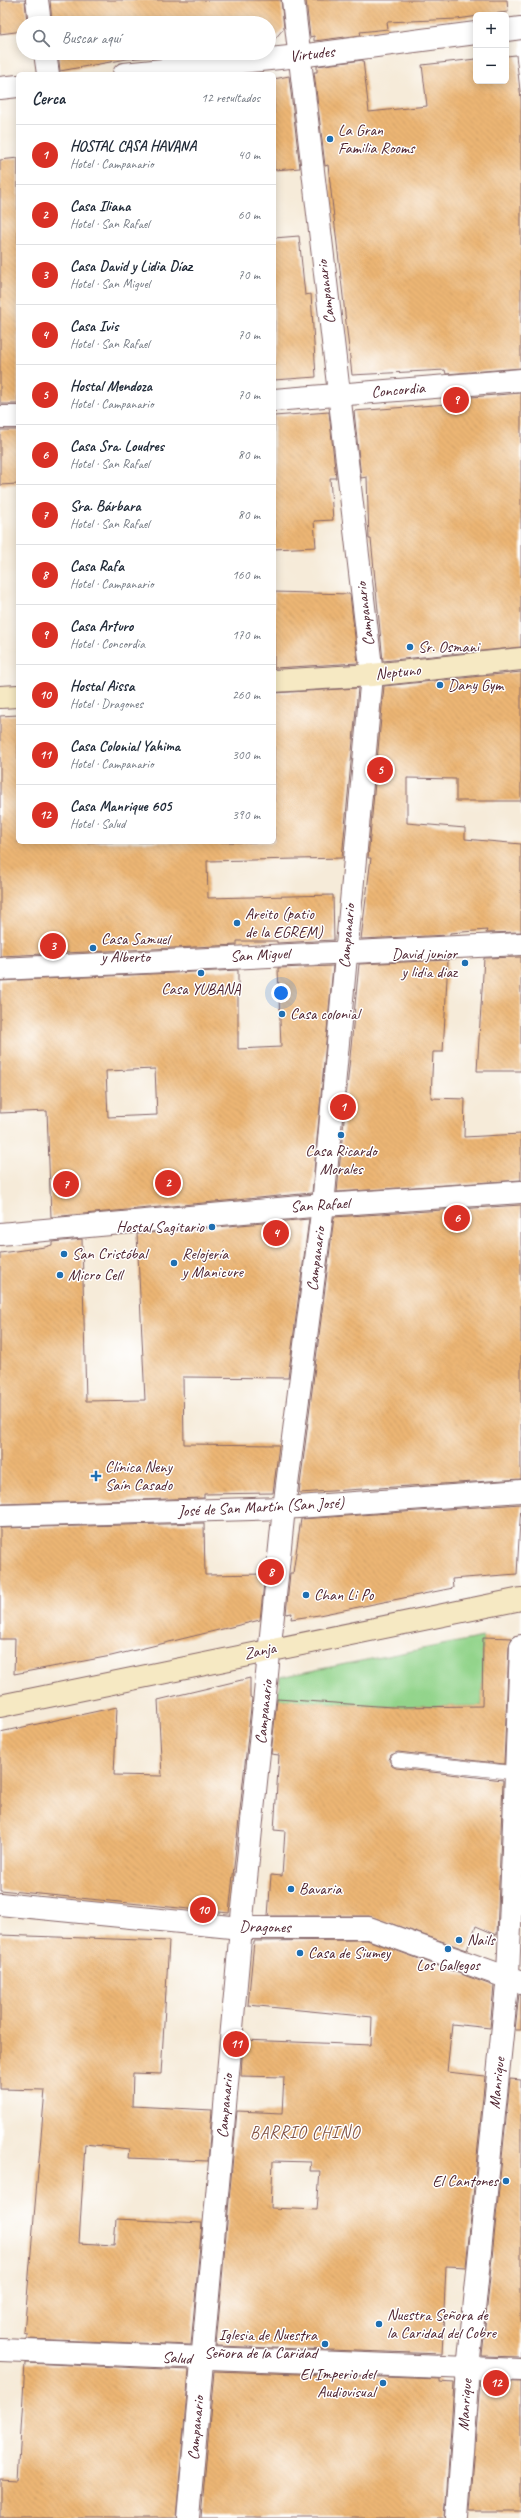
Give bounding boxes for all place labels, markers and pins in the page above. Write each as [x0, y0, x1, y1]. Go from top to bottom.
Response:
place label: La Gran Familia Rooms [338, 120, 416, 158]
marker: La Gran Familia Rooms [325, 134, 335, 144]
pin: 9 [443, 385, 469, 415]
place label: Sr. Osmani [418, 637, 481, 657]
marker: Sr. Osmani [405, 642, 415, 652]
place label: Dany Gym [448, 675, 505, 695]
marker: Dany Gym [435, 680, 445, 690]
pin: 5 [367, 755, 393, 785]
place label: Areito (patio de la EGREM) [245, 904, 323, 942]
marker: Areito (patio de la EGREM) [232, 918, 242, 928]
place label: Casa Samuel y Alberto [100, 929, 173, 967]
pin: 3 [40, 931, 66, 961]
marker: Casa Samuel y Alberto [88, 943, 98, 953]
place label: David junior y lidia diaz [392, 944, 459, 982]
marker: David junior y lidia diaz [460, 958, 470, 968]
marker: Casa YUBANA [196, 968, 206, 978]
place label: Casa YUBANA [161, 979, 242, 999]
place label: Casa colonial [290, 1004, 363, 1024]
marker: Casa colonial [277, 1009, 287, 1019]
pin: 1 [330, 1092, 356, 1122]
marker: Casa Ricardo Morales [336, 1130, 346, 1140]
place label: Casa Ricardo Morales [305, 1141, 379, 1179]
pin: 2 [155, 1168, 181, 1198]
pin: 7 [53, 1169, 79, 1199]
pin: 6 [444, 1203, 470, 1233]
place label: Hostal Sagitario [116, 1217, 205, 1237]
pin: 4 [263, 1218, 289, 1248]
marker: Hostal Sagitario [207, 1222, 217, 1232]
place label: San Cristóbal [72, 1244, 150, 1264]
place label: Relojería y Manicure [181, 1244, 245, 1282]
marker: San Cristóbal [59, 1249, 69, 1259]
marker: Relojería y Manicure [169, 1258, 179, 1268]
place label: Micro Cell [68, 1265, 125, 1285]
marker: Micro Cell [55, 1270, 65, 1280]
place label: Clínica Neny Saín Casado [105, 1457, 173, 1495]
marker: Clínica Neny Saín Casado [90, 1470, 102, 1482]
pin: 8 [258, 1557, 284, 1587]
place label: Chan Li Po [314, 1585, 375, 1605]
marker: Chan Li Po [301, 1590, 311, 1600]
place label: Bavaria [299, 1879, 342, 1899]
marker: Bavaria [286, 1884, 296, 1894]
pin: 10 [190, 1895, 216, 1925]
place label: Nails [467, 1930, 496, 1950]
marker: Nails [454, 1935, 464, 1945]
place label: Casa de Siumey [308, 1943, 392, 1963]
marker: Los Gallegos [443, 1944, 453, 1954]
marker: Casa de Siumey [295, 1948, 305, 1958]
place label: Los Gallegos [416, 1955, 481, 1975]
pin: 11 [223, 2029, 249, 2059]
place label: El Cantones [432, 2171, 500, 2191]
marker: El Cantones [501, 2176, 511, 2186]
place label: Nuestra Señora de la Caridad del Cobre [387, 2305, 498, 2343]
marker: Nuestra Señora de la Caridad del Cobre [374, 2319, 384, 2329]
place label: Iglesia de Nuestra Señora de la Caridad [204, 2325, 320, 2363]
marker: Iglesia de Nuestra Señora de la Caridad [320, 2339, 330, 2349]
place label: El Imperio del Audiovisual [300, 2364, 378, 2402]
pin: 12 [483, 2368, 509, 2398]
marker: El Imperio del Audiovisual [378, 2378, 388, 2388]

